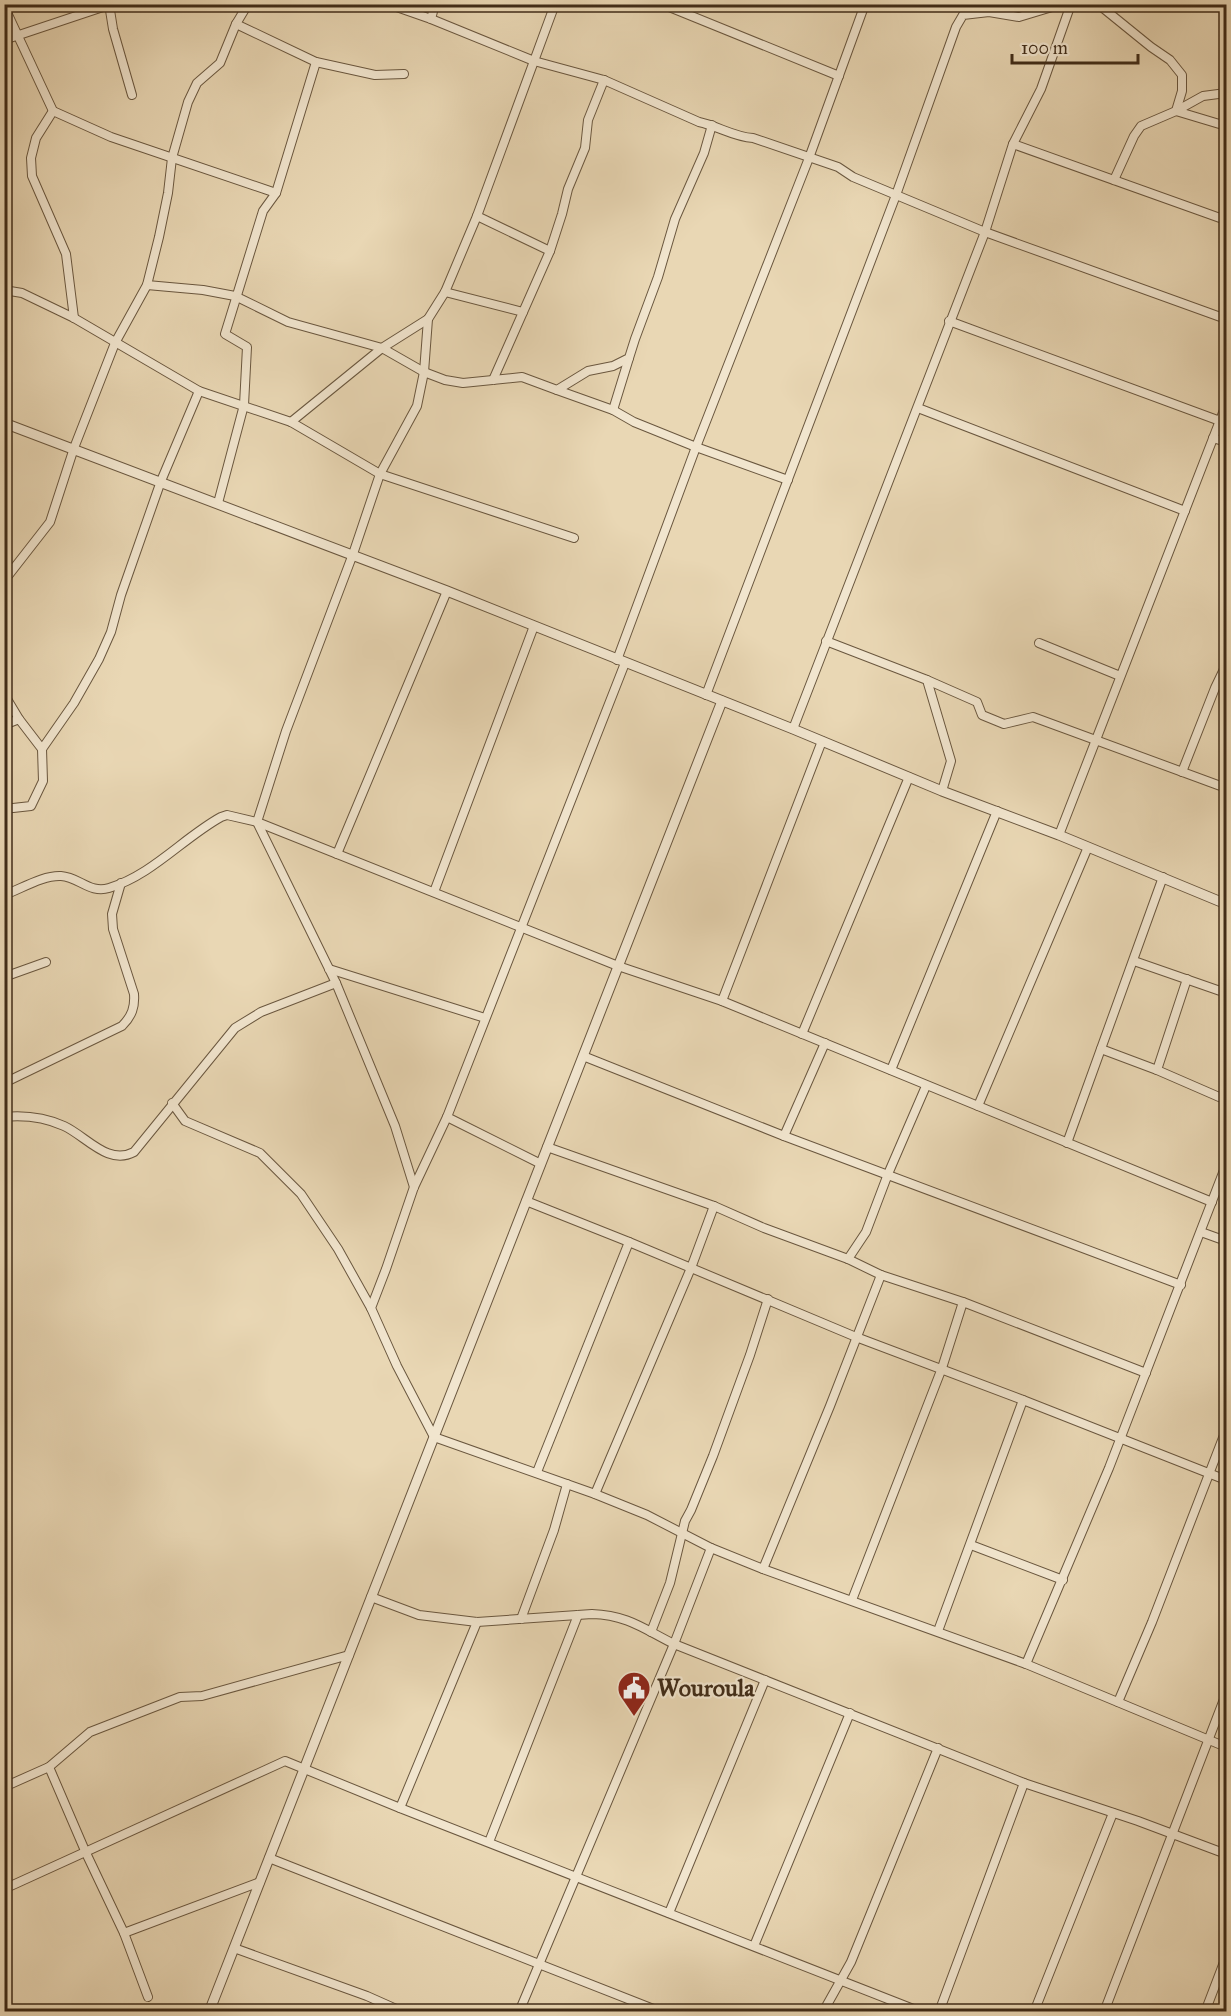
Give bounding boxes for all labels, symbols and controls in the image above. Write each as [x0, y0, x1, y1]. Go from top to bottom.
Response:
scale bar [1012, 27, 1138, 65]
text: 100 m [1021, 37, 1068, 59]
public building icon: Wouroula [616, 1670, 652, 1717]
place label: Wouroula [657, 1673, 755, 1703]

